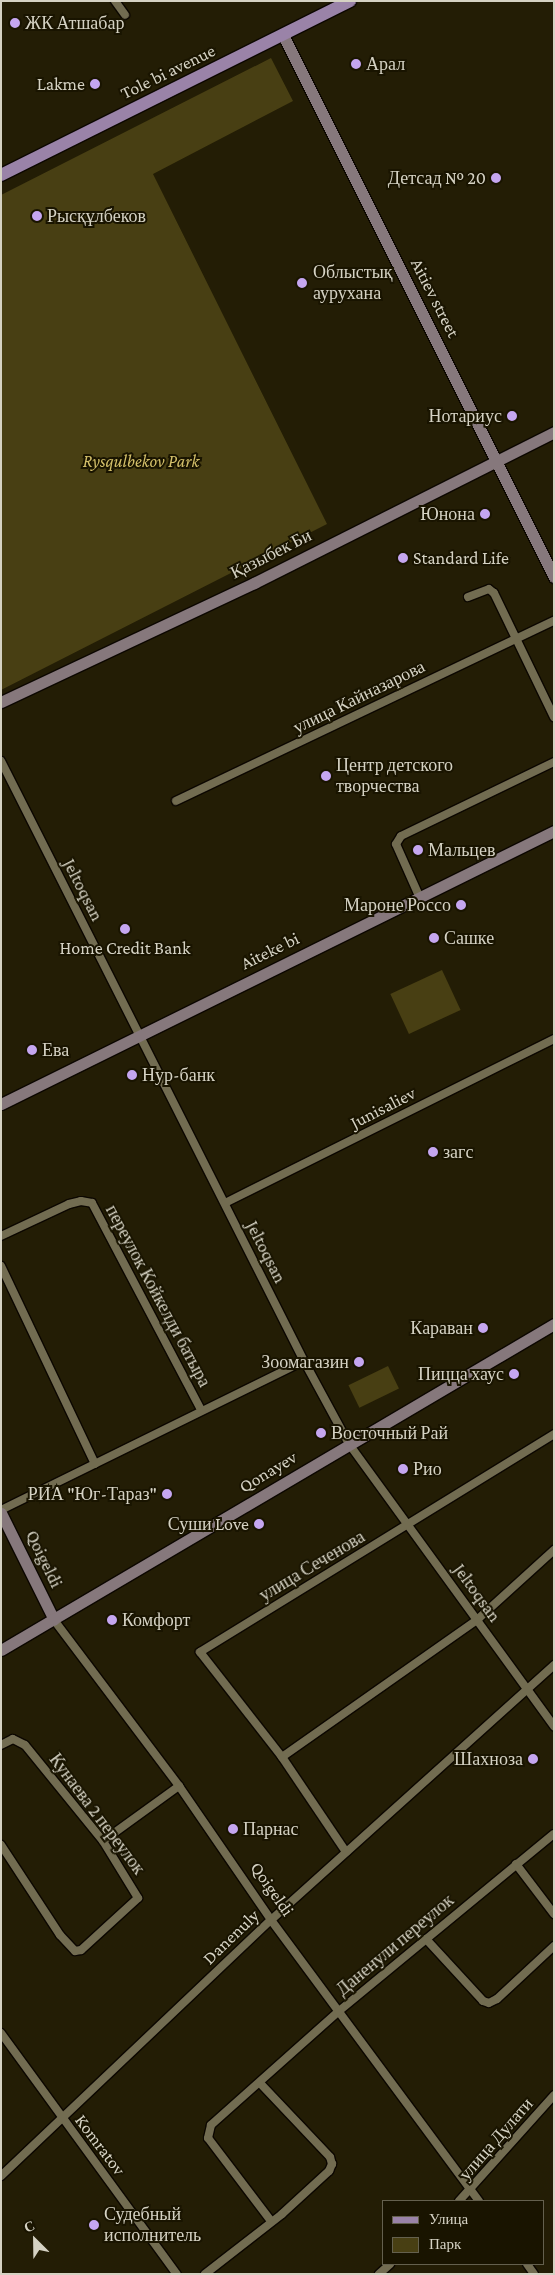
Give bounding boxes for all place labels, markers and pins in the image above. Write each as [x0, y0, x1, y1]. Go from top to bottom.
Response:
place label: ЖК Атшабар [25, 12, 124, 34]
marker: ЖК Атшабар [9, 17, 21, 29]
place label: Арал [366, 53, 405, 75]
marker: Арал [350, 58, 362, 70]
place label: Lakme [37, 73, 85, 95]
marker: Lakme [89, 78, 101, 90]
place label: Детсад № 20 [388, 167, 486, 189]
marker: Детсад № 20 [490, 172, 502, 184]
place label: Рысқұлбеков [47, 205, 146, 227]
marker: Рысқұлбеков [31, 210, 43, 222]
place label: Облыстық аурухана [313, 262, 392, 304]
marker: Облыстық аурухана [295, 276, 309, 290]
place label: Нотариус [429, 405, 502, 427]
marker: Нотариус [506, 410, 518, 422]
place label: Юнона [420, 503, 475, 525]
marker: Юнона [479, 508, 491, 520]
place label: Standard Life [413, 547, 509, 569]
marker: Standard Life [397, 552, 409, 564]
place label: Центр детского творчества [336, 755, 453, 798]
marker: Центр детского творчества [320, 770, 332, 782]
place label: Мальцев [428, 839, 495, 861]
marker: Мальцев [412, 844, 424, 856]
place label: Мароне Россо [344, 894, 451, 916]
marker: Мароне Россо [455, 899, 467, 911]
marker: Home Credit Bank [119, 923, 131, 935]
place label: Сашке [444, 927, 494, 949]
marker: Сашке [428, 932, 440, 944]
place label: Home Credit Bank [60, 937, 190, 959]
place label: Ева [42, 1039, 69, 1061]
marker: Ева [26, 1044, 38, 1056]
place label: Нур-банк [142, 1064, 215, 1086]
marker: Нур-банк [126, 1069, 138, 1081]
place label: загс [443, 1141, 473, 1163]
marker: загс [427, 1146, 439, 1158]
place label: Караван [410, 1317, 473, 1339]
marker: Караван [477, 1322, 489, 1334]
place label: Зоомагазин [261, 1351, 349, 1373]
marker: Зоомагазин [353, 1356, 365, 1368]
place label: Пицца хаус [418, 1363, 504, 1385]
marker: Пицца хаус [508, 1368, 520, 1380]
place label: Восточный Рай [331, 1422, 448, 1444]
marker: Восточный Рай [315, 1427, 327, 1439]
place label: Рио [413, 1458, 442, 1480]
marker: Рио [397, 1463, 409, 1475]
place label: РИА "Юг-Тараз" [28, 1483, 157, 1505]
marker: РИА "Юг-Тараз" [161, 1488, 173, 1500]
place label: Суши Love [168, 1513, 249, 1535]
marker: Суши Love [253, 1518, 265, 1530]
place label: Комфорт [122, 1609, 190, 1631]
marker: Комфорт [106, 1614, 118, 1626]
place label: Шахноза [454, 1748, 523, 1770]
marker: Шахноза [527, 1753, 539, 1765]
place label: Парнас [243, 1818, 299, 1840]
marker: Парнас [227, 1823, 239, 1835]
place label: Судебный исполнитель [104, 2204, 201, 2246]
marker: Судебный исполнитель [88, 2219, 100, 2231]

